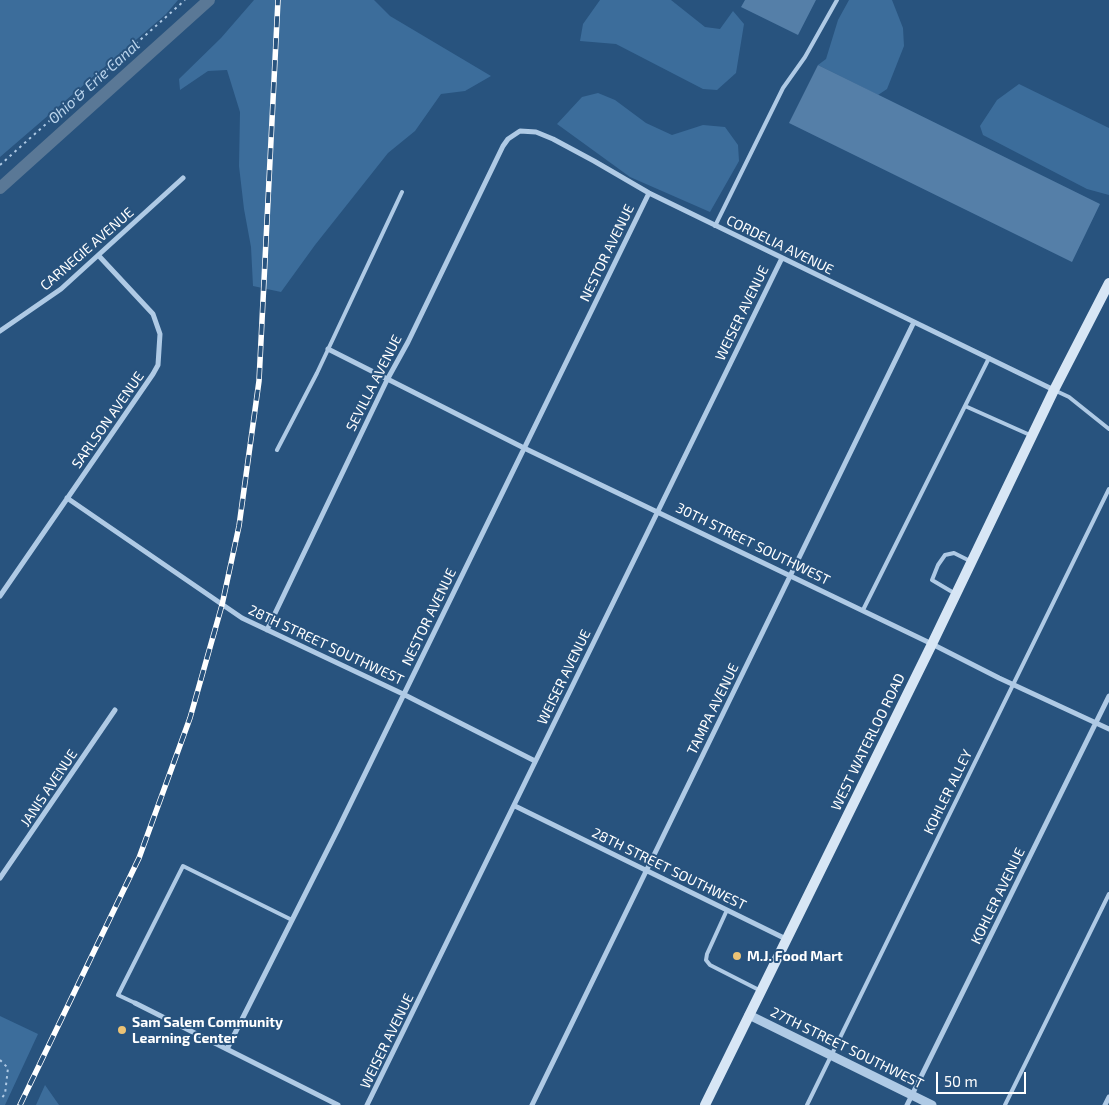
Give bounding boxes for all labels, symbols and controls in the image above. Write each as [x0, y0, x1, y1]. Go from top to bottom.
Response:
water label: Ohio & Erie Canal [45, 36, 143, 128]
street label: NESTOR AVENUE [576, 202, 638, 304]
street label: CARNEGIE AVENUE [37, 204, 137, 294]
street label: CORDELIA AVENUE [724, 212, 836, 278]
street label: WEISER AVENUE [712, 263, 772, 363]
street label: SEVILLA AVENUE [343, 332, 405, 434]
street label: SARLSON AVENUE [68, 368, 148, 472]
street label: 30TH STREET SOUTHWEST [673, 499, 833, 589]
street label: NESTOR AVENUE [398, 566, 460, 668]
street label: 28TH STREET SOUTHWEST [246, 602, 406, 688]
street label: WEISER AVENUE [534, 627, 594, 727]
street label: TAMPA AVENUE [684, 661, 742, 757]
street label: WEST WATERLOO ROAD [827, 671, 909, 813]
street label: JANIS AVENUE [17, 746, 81, 830]
street label: KOHLER ALLEY [920, 747, 976, 837]
street label: 28TH STREET SOUTHWEST [589, 824, 749, 914]
street label: KOHLER AVENUE [967, 845, 1029, 947]
place label: M.J. Food Mart [747, 948, 843, 964]
marker: M.J. Food Mart [731, 950, 743, 962]
street label: WEISER AVENUE [357, 991, 417, 1091]
street label: 27TH STREET SOUTHWEST [768, 1004, 926, 1092]
place label: Sam Salem Community Learning Center [132, 1014, 283, 1046]
marker: Sam Salem Community Learning Center [116, 1024, 128, 1036]
scale bar [939, 1062, 1029, 1094]
text: 50 m [944, 1072, 978, 1090]

